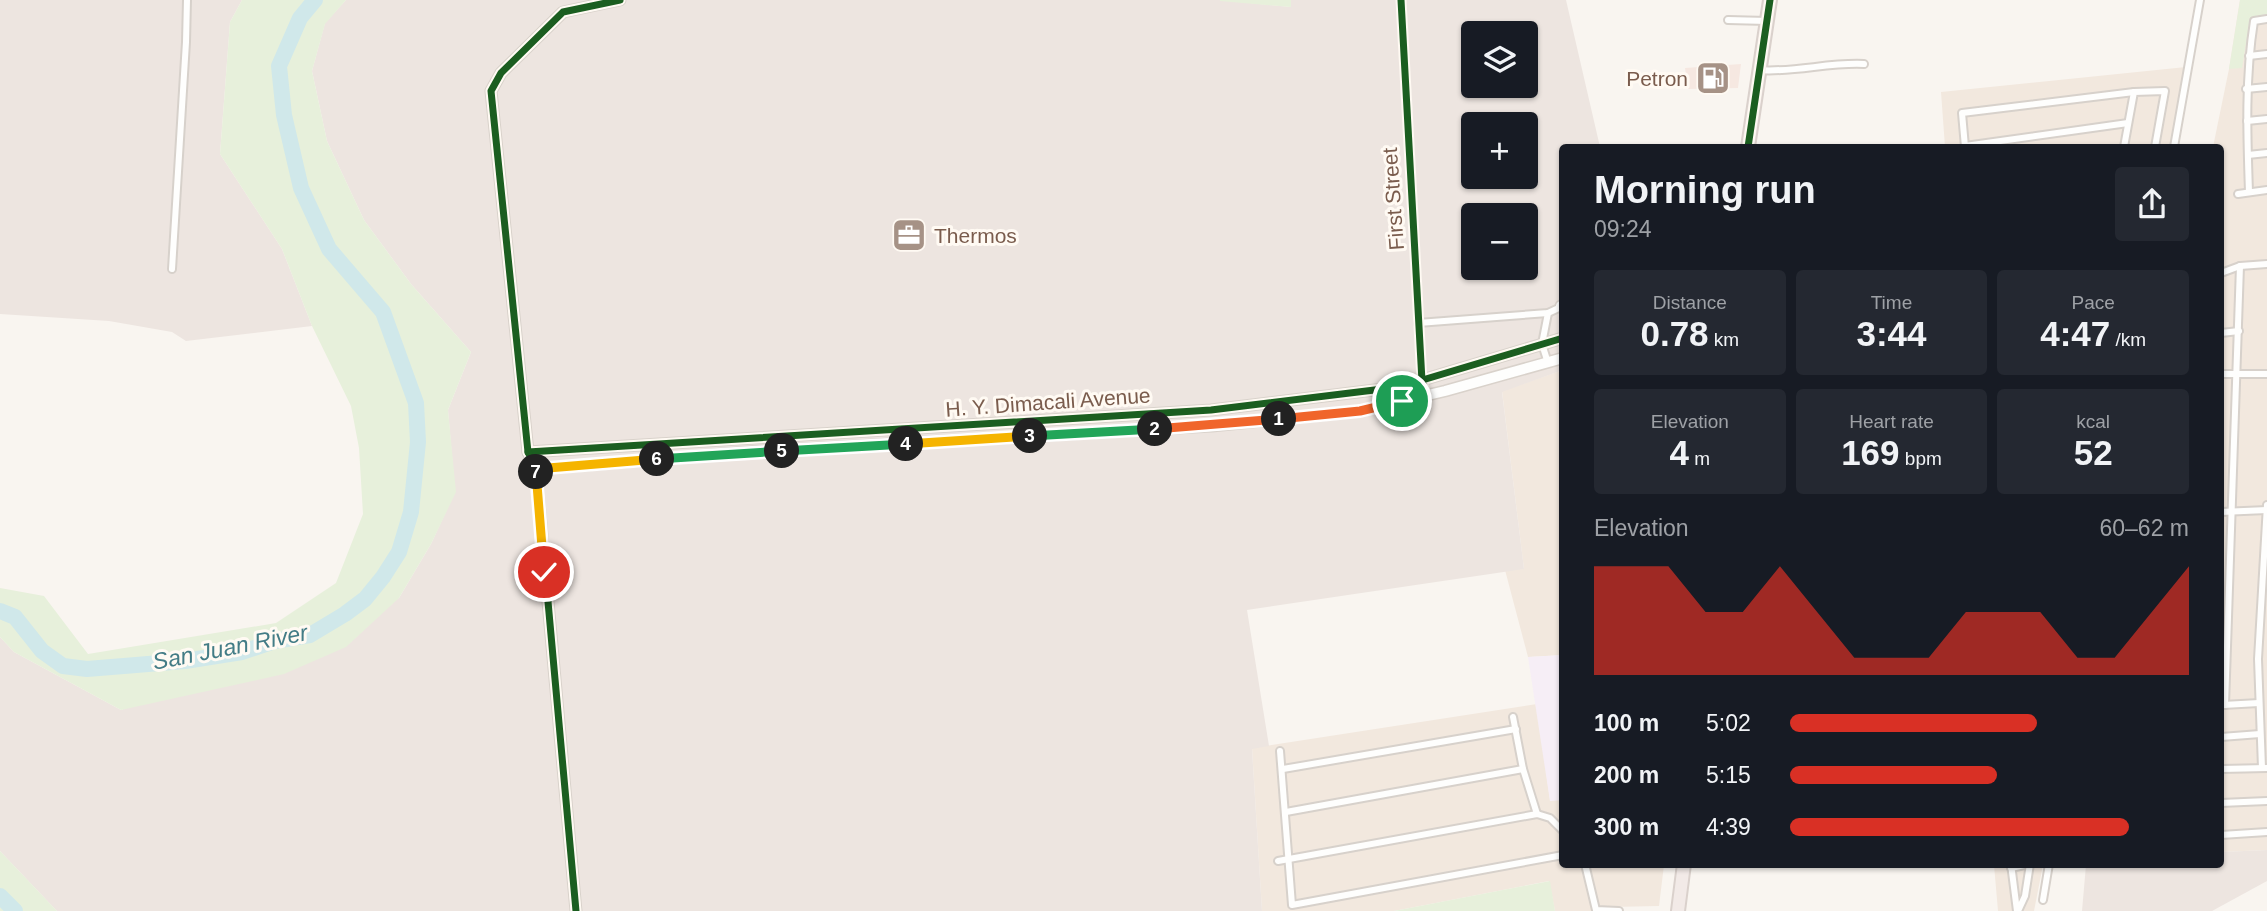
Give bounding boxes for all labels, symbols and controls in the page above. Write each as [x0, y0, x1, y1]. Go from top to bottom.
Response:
map controls [1461, 21, 1538, 280]
button: layers [1461, 21, 1538, 98]
fuel station icon: Petron [1694, 59, 1732, 97]
place label: Petron [1626, 67, 1688, 90]
button: + [1461, 112, 1538, 189]
street label: First Street [1378, 147, 1408, 251]
button: share [2115, 167, 2189, 241]
text: Morning run [1594, 169, 1816, 211]
button: − [1461, 203, 1538, 280]
office icon: Thermos [890, 216, 928, 254]
text: 09:24 [1594, 216, 1652, 242]
place label: Thermos [934, 224, 1017, 247]
text: Distance [1653, 292, 1727, 313]
text: Time [1871, 292, 1912, 313]
text: Pace [2072, 292, 2115, 313]
text: 0.78 [1640, 314, 1709, 353]
text: 3:44 [1856, 314, 1927, 353]
text: 4:47 [2040, 314, 2110, 353]
text: km [1709, 329, 1739, 350]
text: /km [2110, 329, 2146, 350]
pin [1372, 371, 1432, 431]
icon: arrive [1383, 382, 1421, 420]
street label: H. Y. Dimacali Avenue [945, 383, 1151, 421]
pin: 1 [1262, 402, 1296, 436]
text: 1 [1273, 408, 1284, 429]
text: Elevation [1651, 411, 1729, 432]
text: Heart rate [1849, 411, 1934, 432]
text: kcal [2076, 411, 2110, 432]
pin: 2 [1138, 412, 1172, 446]
pin: 3 [1012, 418, 1048, 453]
text: 2 [1149, 418, 1160, 439]
text: 3 [1024, 425, 1035, 446]
pin: 4 [888, 426, 923, 462]
text: 4 [900, 433, 911, 454]
text: 4 [1670, 433, 1689, 472]
text: 169 [1841, 433, 1900, 472]
text: 52 [2074, 433, 2113, 472]
pin: 5 [764, 434, 800, 468]
text: 5 [776, 440, 787, 461]
pin: 6 [640, 442, 674, 476]
text: 6 [651, 448, 662, 469]
text: m [1689, 448, 1710, 469]
text: bpm [1900, 448, 1942, 469]
pin: 7 [518, 454, 554, 490]
text: 7 [530, 461, 541, 482]
text: Elevation [1594, 515, 1689, 541]
text: 60–62 m [2099, 515, 2189, 541]
pin [514, 542, 574, 602]
icon: check [525, 553, 563, 591]
water label: San Juan River [150, 619, 311, 675]
text: 100 m [1594, 710, 1659, 736]
text: 5:02 [1706, 710, 1751, 736]
text: 200 m [1594, 762, 1659, 788]
text: 5:15 [1706, 762, 1751, 788]
text: 300 m [1594, 814, 1659, 840]
text: 4:39 [1706, 814, 1751, 840]

